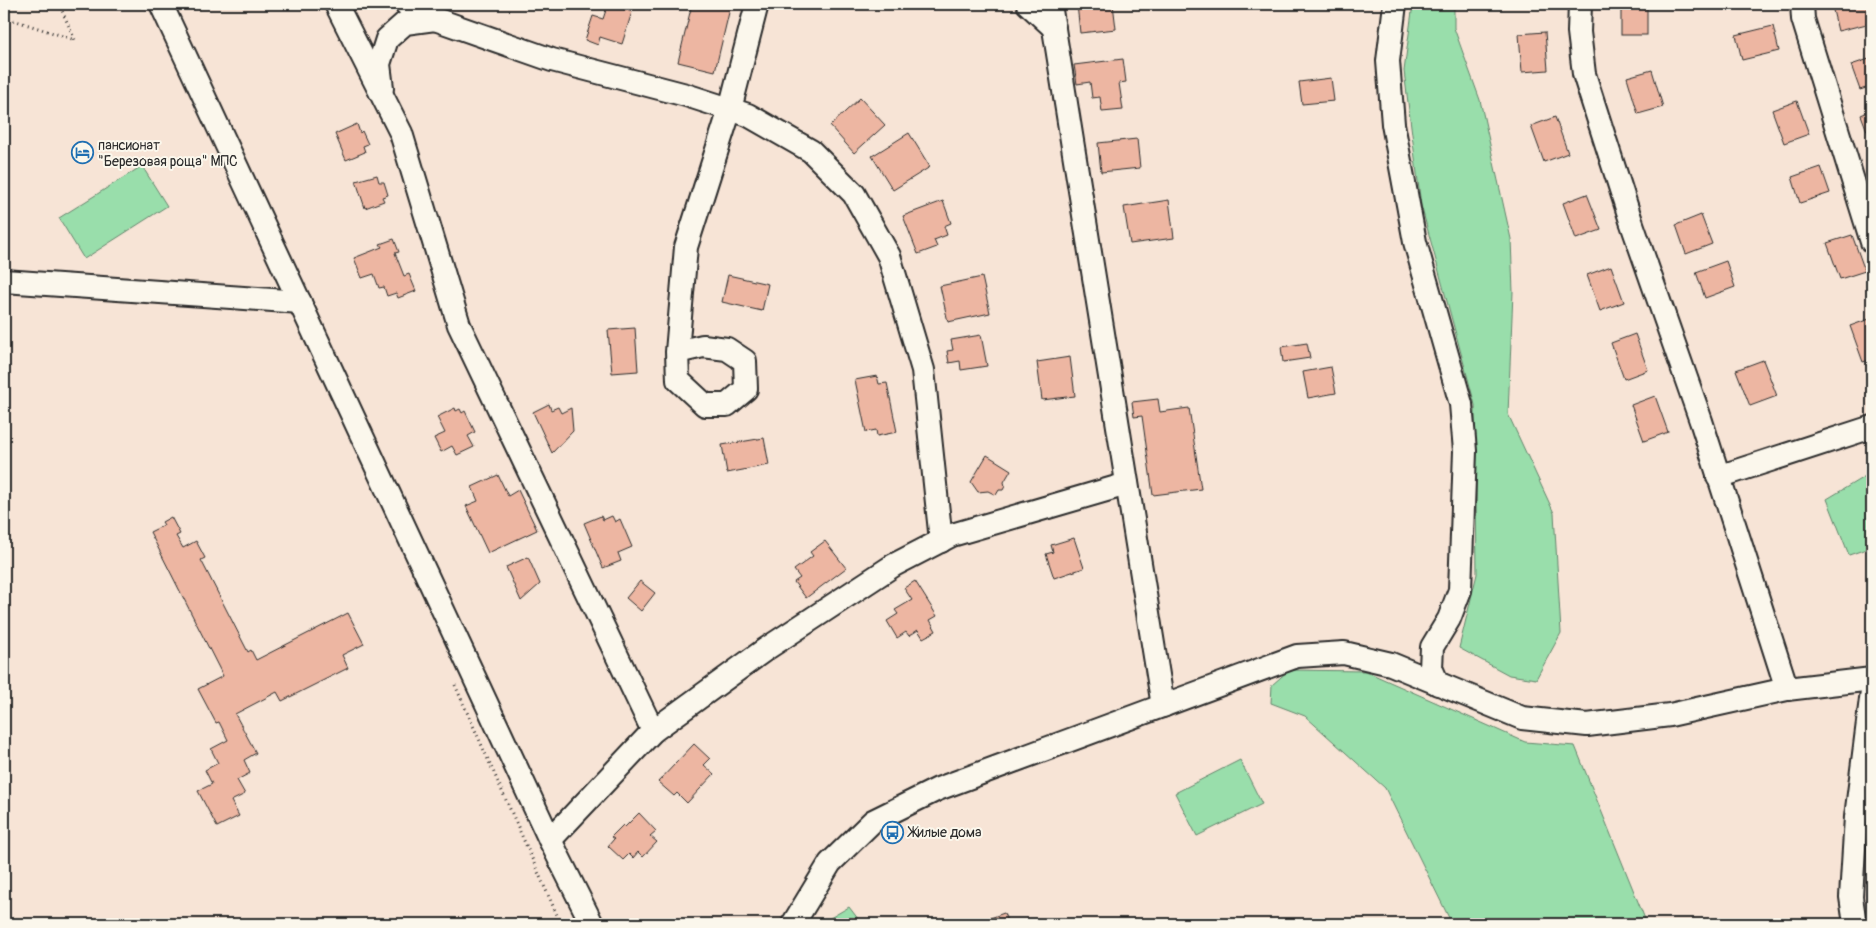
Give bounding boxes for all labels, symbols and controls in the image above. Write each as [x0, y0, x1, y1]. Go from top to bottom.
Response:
place label: пансионат "Березовая роща" МПС [98, 137, 238, 170]
hotel icon: пансионат "Березовая роща" МПС [70, 141, 94, 165]
bus stop icon: Жилые дома [881, 820, 905, 844]
place label: Жилые дома [907, 824, 982, 841]

